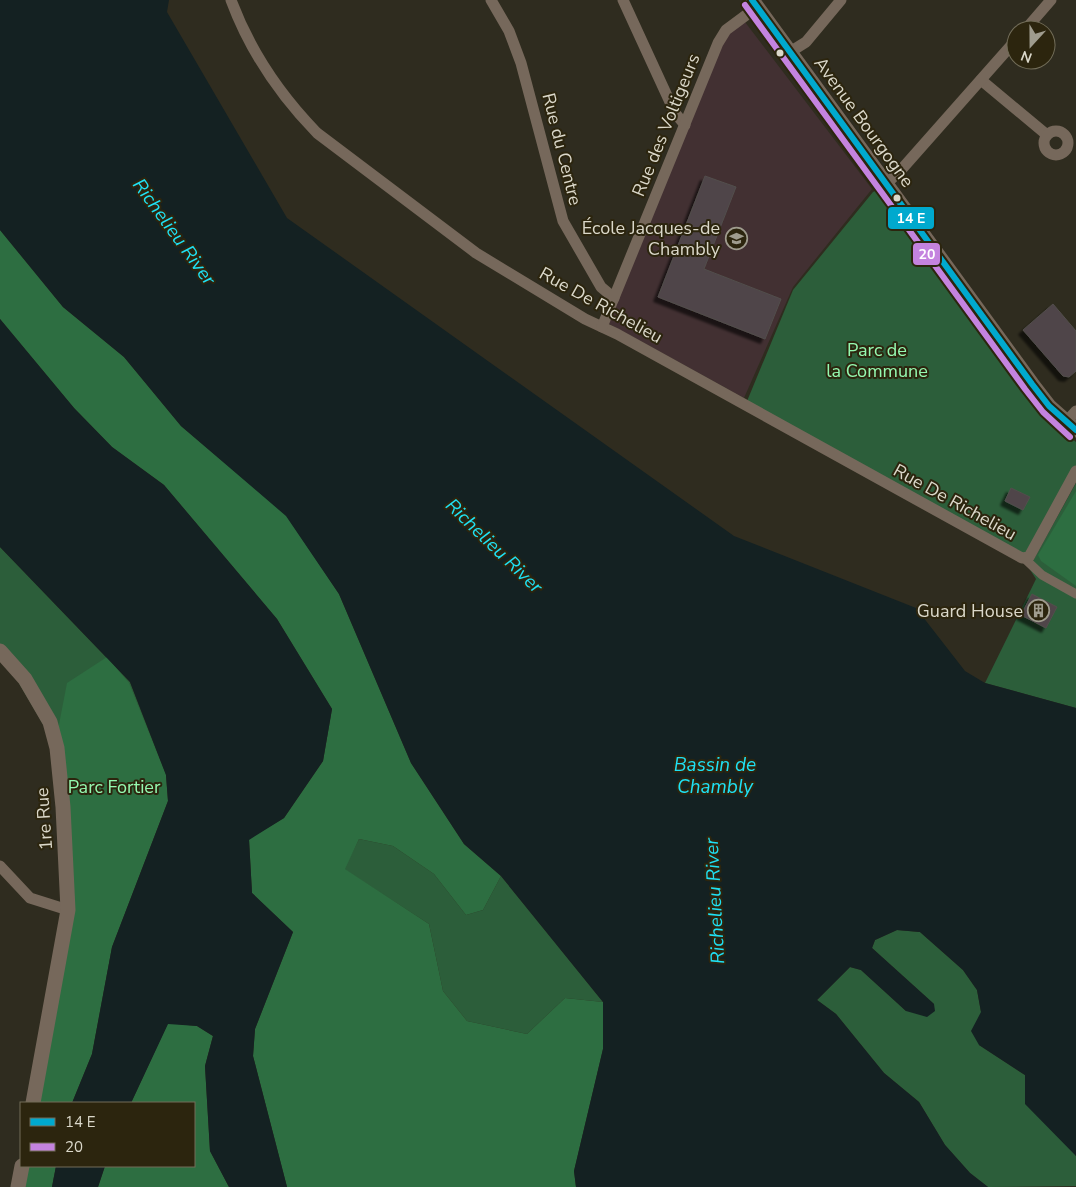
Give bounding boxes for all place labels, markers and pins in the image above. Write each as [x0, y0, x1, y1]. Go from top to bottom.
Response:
unlabelled marker [775, 48, 785, 58]
unlabelled marker [892, 193, 902, 203]
place label: École Jacques-de Chambly [582, 216, 721, 261]
school or university icon: École Jacques-de Chambly [724, 226, 748, 250]
place label: Guard House [917, 599, 1023, 623]
building icon: Guard House [1027, 599, 1051, 623]

